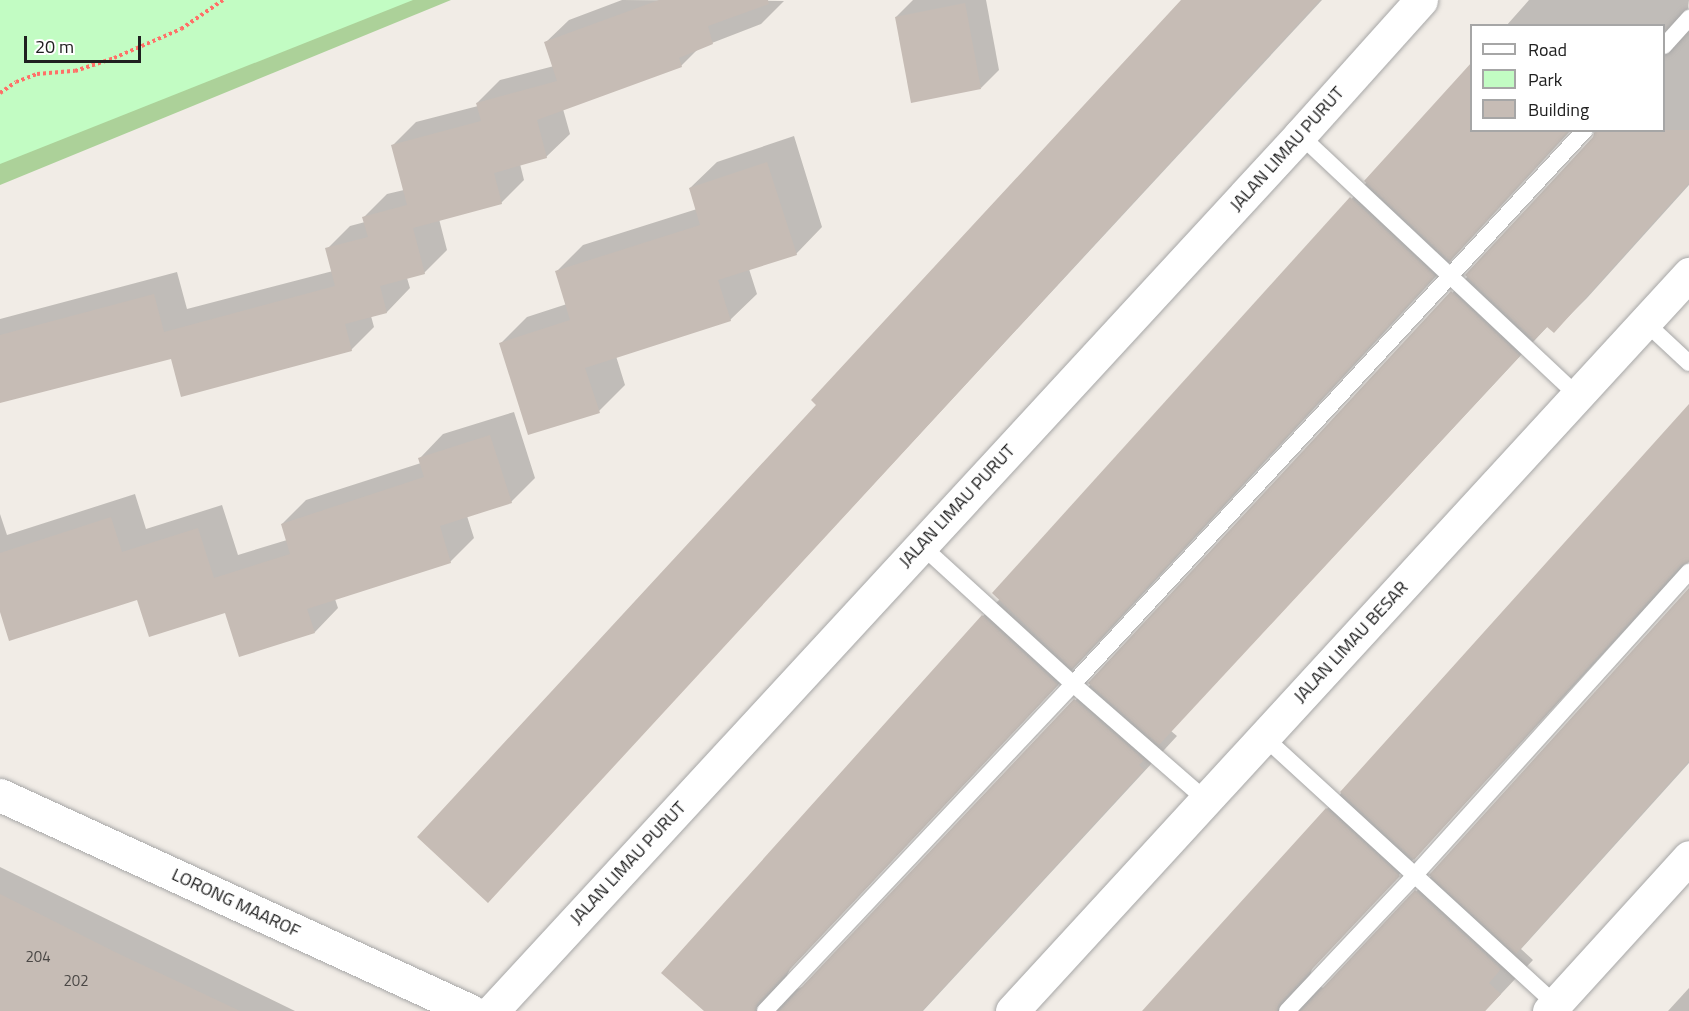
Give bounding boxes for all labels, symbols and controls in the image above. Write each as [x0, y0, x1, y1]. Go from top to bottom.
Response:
scale bar [27, 24, 144, 62]
legend [1470, 24, 1665, 132]
text: 20 m [35, 33, 74, 60]
text: Road [1528, 36, 1567, 63]
text: Park [1528, 66, 1562, 93]
street label: JALAN LIMAU PURUT [1225, 82, 1349, 216]
text: Building [1528, 96, 1589, 123]
street label: JALAN LIMAU PURUT [894, 440, 1020, 572]
street label: JALAN LIMAU BESAR [1289, 577, 1413, 707]
street label: JALAN LIMAU PURUT [565, 797, 691, 929]
street label: LORONG MAAROF [168, 864, 304, 942]
house number: 204 [25, 948, 51, 966]
house number: 202 [63, 972, 89, 990]

